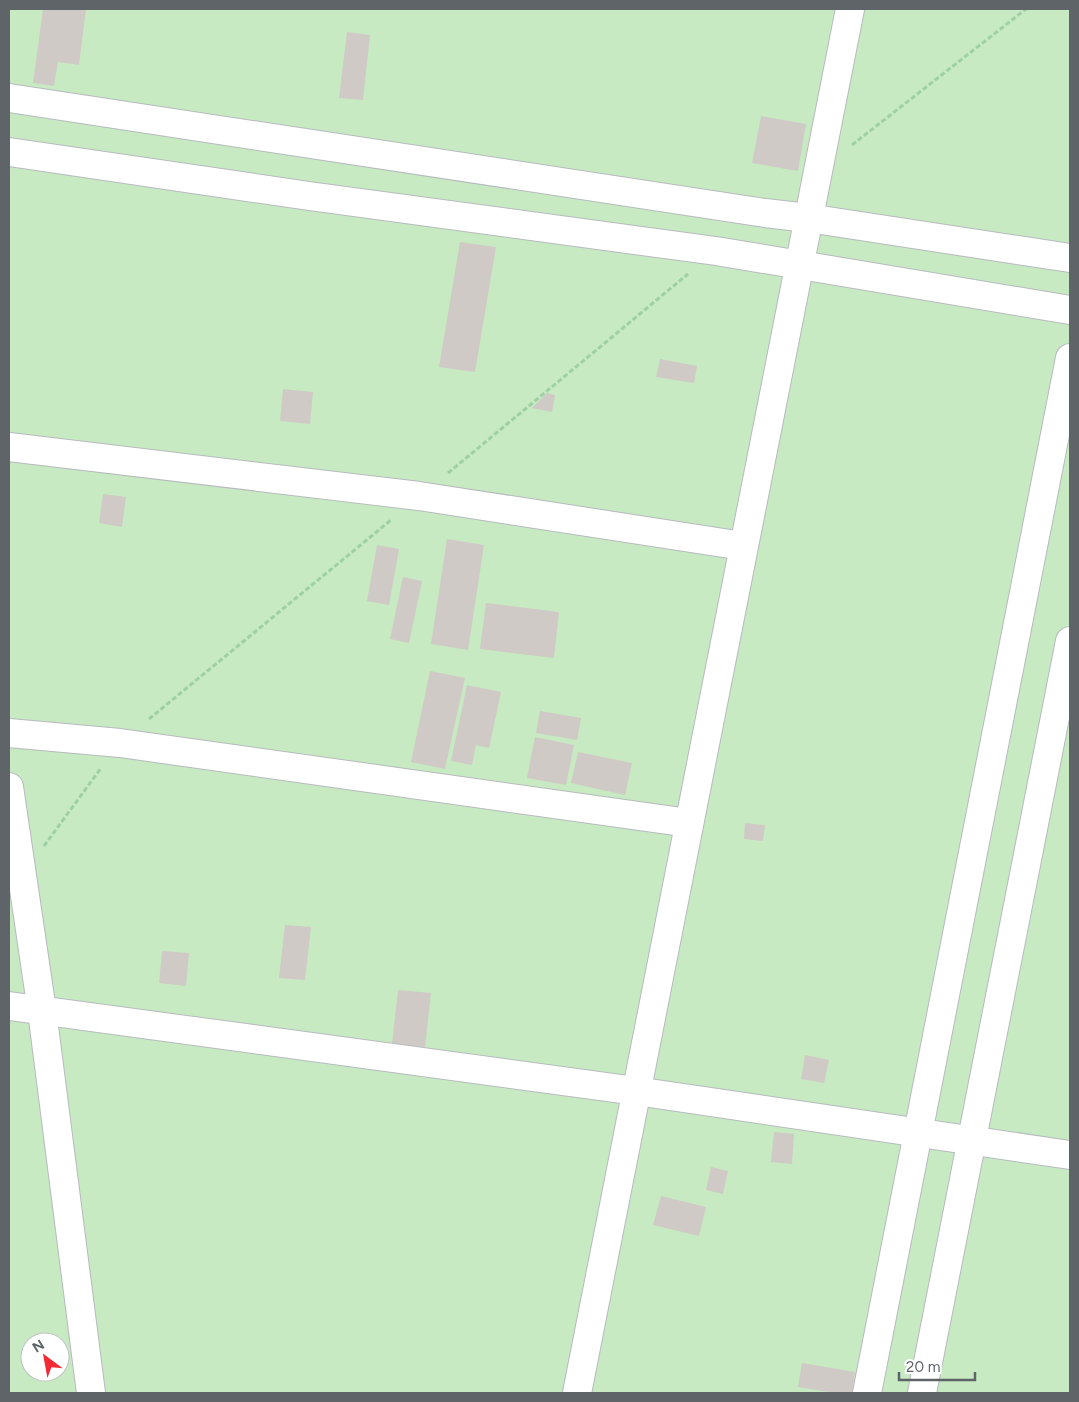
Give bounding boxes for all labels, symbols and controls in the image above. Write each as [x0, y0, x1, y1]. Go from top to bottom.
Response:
north arrow [20, 1332, 70, 1382]
text: N [29, 1336, 47, 1356]
scale bar [899, 1350, 975, 1382]
text: 20 m [906, 1358, 940, 1376]

